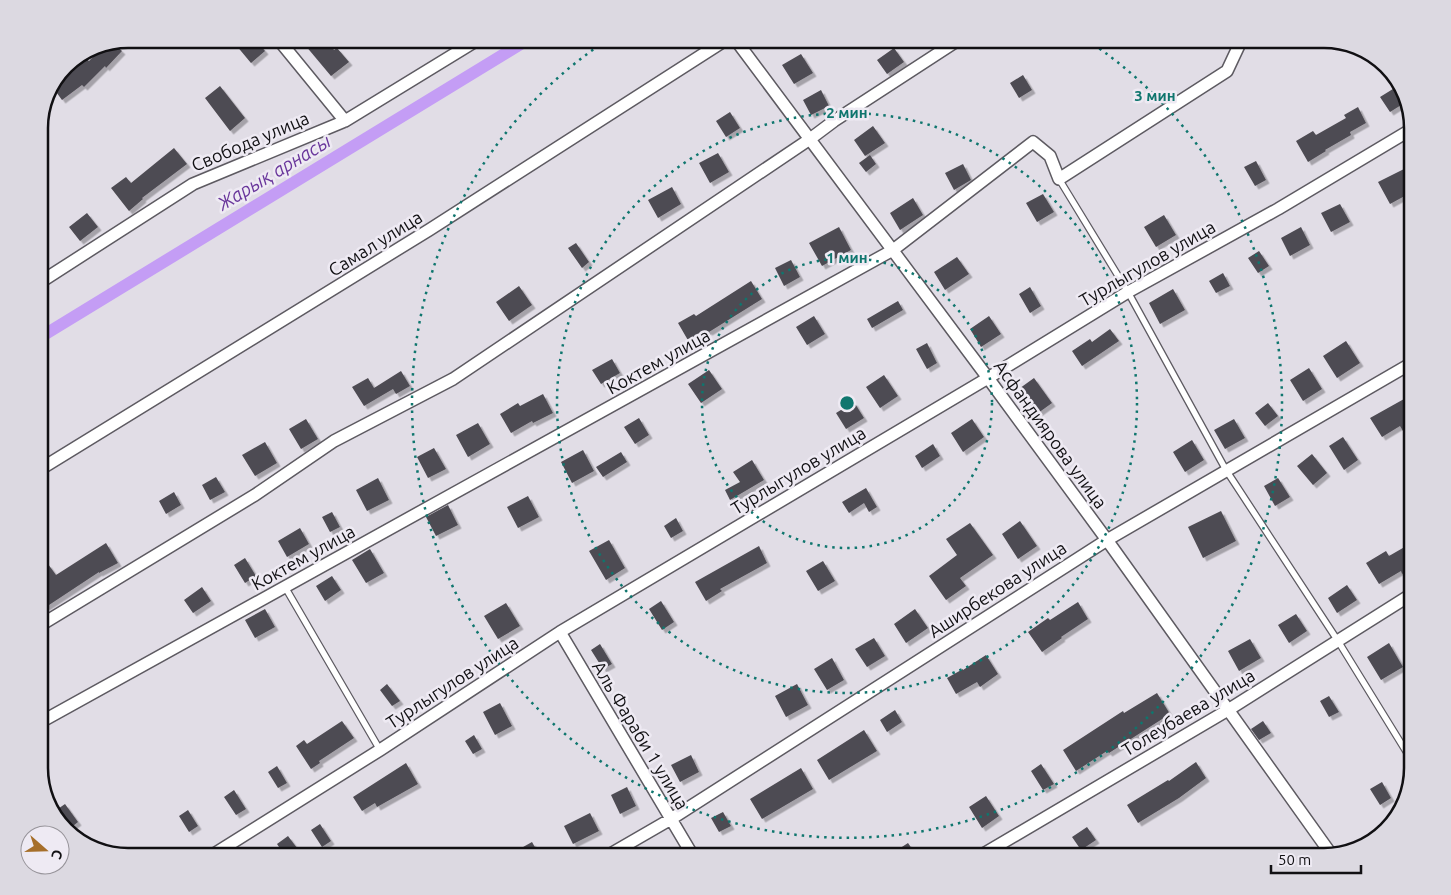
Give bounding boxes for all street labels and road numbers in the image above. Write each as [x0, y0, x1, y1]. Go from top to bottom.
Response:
street label: Свобода улица [188, 107, 312, 175]
street label: Самал улица [325, 206, 425, 280]
street label: Турлыгулов улица [1076, 216, 1218, 310]
street label: Коктем улица [603, 324, 713, 398]
street label: Асфандиярова улица [991, 356, 1111, 512]
street label: Турлыгулов улица [727, 422, 869, 518]
street label: Коктем улица [248, 520, 358, 594]
street label: Аширбекова улица [924, 537, 1070, 641]
street label: Турлыгулов улица [382, 632, 522, 732]
street label: Аль Фараби 1 улица [589, 657, 693, 813]
street label: Толеубаева улица [1118, 665, 1258, 759]

